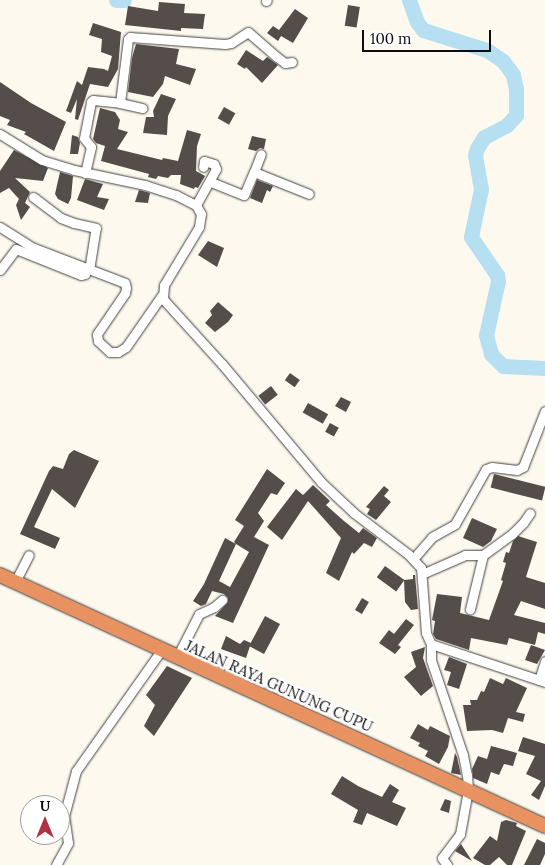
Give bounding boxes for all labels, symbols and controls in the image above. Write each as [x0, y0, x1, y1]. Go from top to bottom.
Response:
scale bar [365, 20, 494, 52]
text: 100 m [370, 29, 411, 48]
street label: JALAN RAYA GUNUNG CUPU [182, 636, 376, 736]
north arrow [20, 795, 70, 845]
text: U [40, 797, 50, 815]

